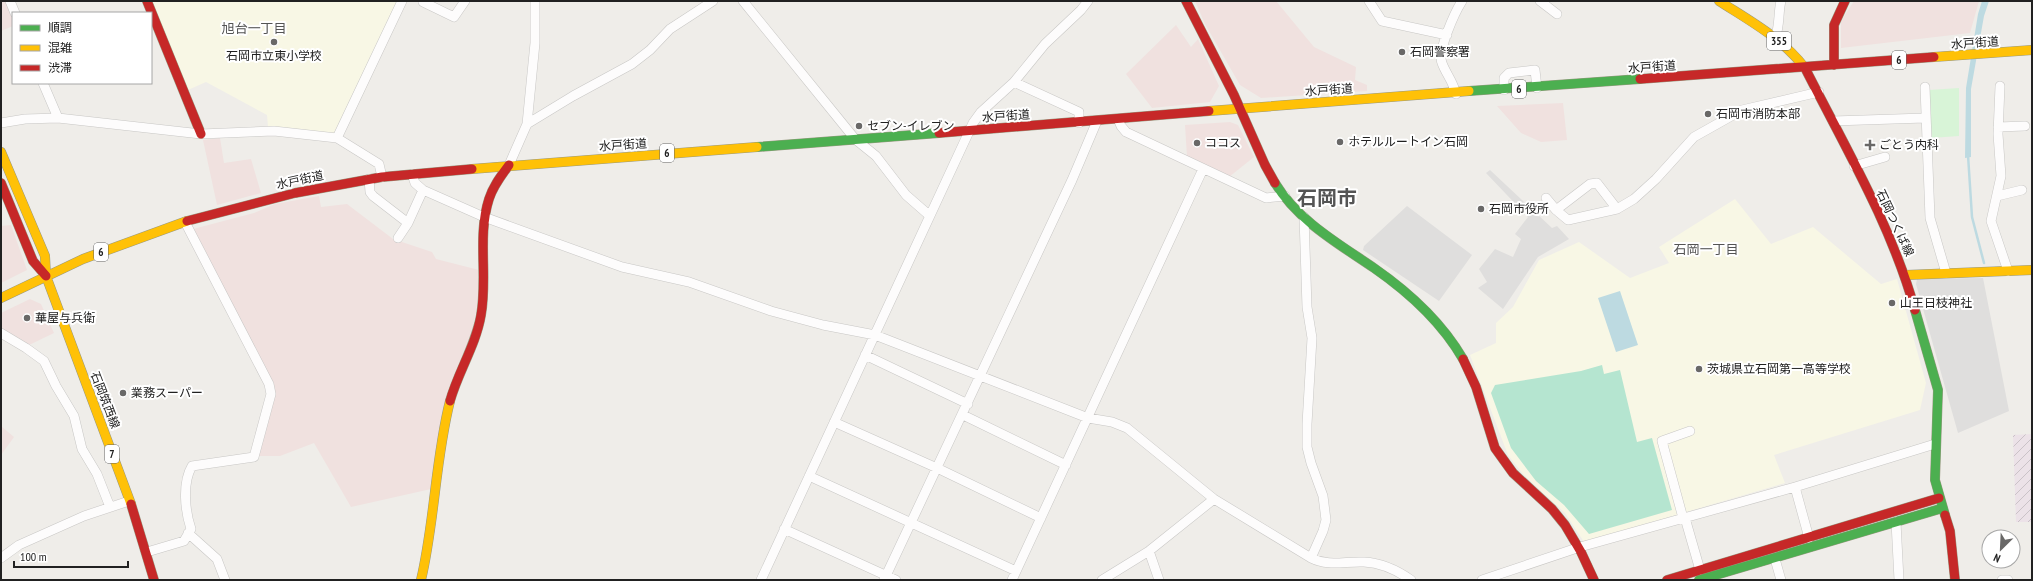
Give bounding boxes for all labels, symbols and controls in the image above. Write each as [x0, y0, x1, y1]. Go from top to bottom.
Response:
legend [12, 12, 152, 84]
text: 順調 [48, 20, 72, 35]
district label: 旭台一丁目 [221, 20, 287, 37]
road number: 355 [1767, 32, 1791, 50]
street label: 水戸街道 [1950, 33, 1999, 52]
marker: 石岡市立東小学校 [269, 37, 279, 47]
text: 混雑 [48, 40, 72, 55]
place label: 石岡警察署 [1410, 44, 1470, 59]
marker: 石岡警察署 [1397, 47, 1407, 57]
place label: 石岡市立東小学校 [226, 48, 322, 63]
road number: 6 [1892, 51, 1906, 69]
street label: 水戸街道 [1627, 57, 1676, 76]
text: 渋滞 [48, 60, 72, 75]
street label: 水戸街道 [1304, 80, 1353, 99]
road number: 6 [1512, 80, 1526, 98]
street label: 水戸街道 [981, 106, 1030, 125]
place label: 石岡市消防本部 [1716, 106, 1800, 121]
marker: 石岡市消防本部 [1703, 109, 1713, 119]
place label: セブン-イレブン [867, 118, 955, 133]
marker: セブン-イレブン [854, 121, 864, 131]
place label: ホテルルートイン石岡 [1348, 134, 1468, 149]
street label: 水戸街道 [598, 135, 647, 154]
place label: ココス [1205, 135, 1241, 150]
marker: ホテルルートイン石岡 [1335, 137, 1345, 147]
place label: ごとう内科 [1879, 137, 1939, 152]
marker: ココス [1192, 138, 1202, 148]
marker: ごとう内科 [1864, 139, 1876, 151]
road number: 6 [660, 144, 674, 162]
street label: 水戸街道 [275, 167, 325, 192]
district label: 石岡市 [1297, 185, 1357, 211]
street label: 石岡つくば線 [1873, 187, 1917, 259]
place label: 石岡市役所 [1489, 201, 1549, 216]
marker: 石岡市役所 [1476, 204, 1486, 214]
district label: 石岡一丁目 [1673, 241, 1739, 258]
road number: 6 [94, 243, 108, 261]
place label: 山王日枝神社 [1900, 295, 1972, 310]
marker: 山王日枝神社 [1887, 298, 1897, 308]
place label: 華屋与兵衛 [35, 310, 95, 325]
marker: 華屋与兵衛 [22, 313, 32, 323]
place label: 茨城県立石岡第一高等学校 [1707, 361, 1851, 376]
marker: 茨城県立石岡第一高等学校 [1694, 364, 1704, 374]
street label: 石岡筑西線 [88, 369, 123, 431]
place label: 業務スーパー [131, 385, 203, 400]
marker: 業務スーパー [118, 388, 128, 398]
road number: 7 [105, 445, 119, 463]
north arrow [1981, 529, 2021, 569]
scale bar [14, 543, 128, 569]
text: 100 m [20, 549, 47, 564]
text: N [1991, 551, 2002, 566]

